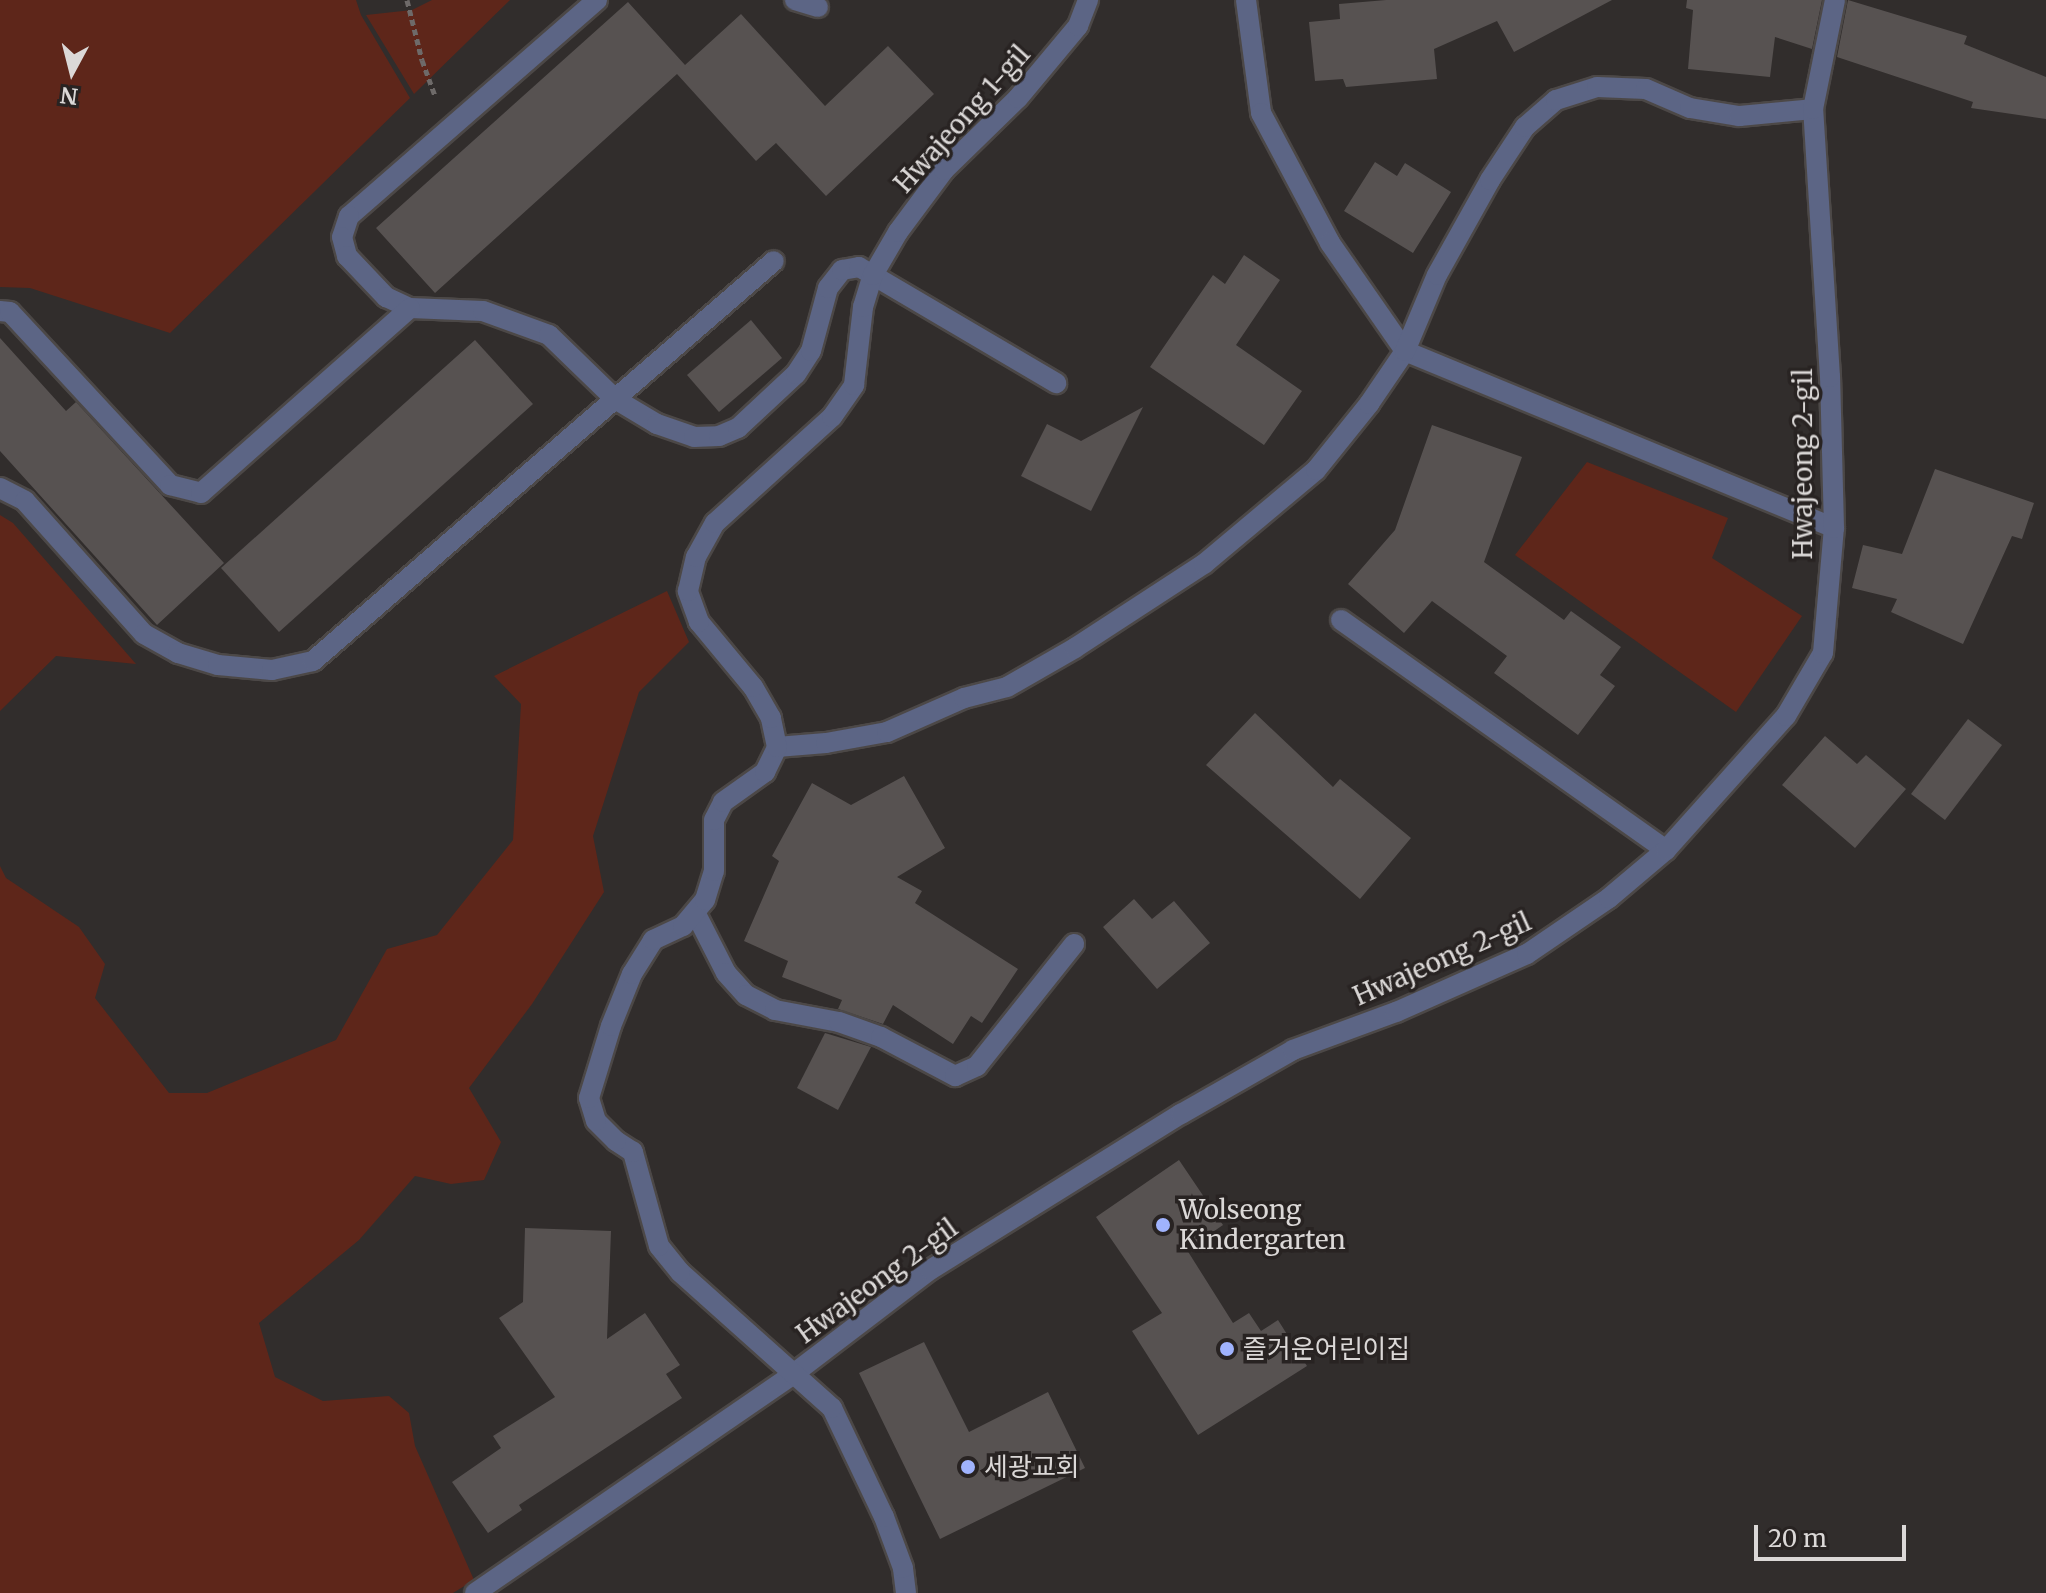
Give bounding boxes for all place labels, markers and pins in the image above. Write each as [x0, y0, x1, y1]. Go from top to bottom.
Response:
place label: Wolseong Kindergarten [1179, 1194, 1346, 1256]
marker: Wolseong Kindergarten [1154, 1216, 1172, 1234]
place label: 즐거운어린이집 [1243, 1333, 1410, 1365]
marker: 즐거운어린이집 [1218, 1340, 1236, 1358]
place label: 세광교회 [984, 1451, 1080, 1483]
marker: 세광교회 [959, 1458, 977, 1476]

